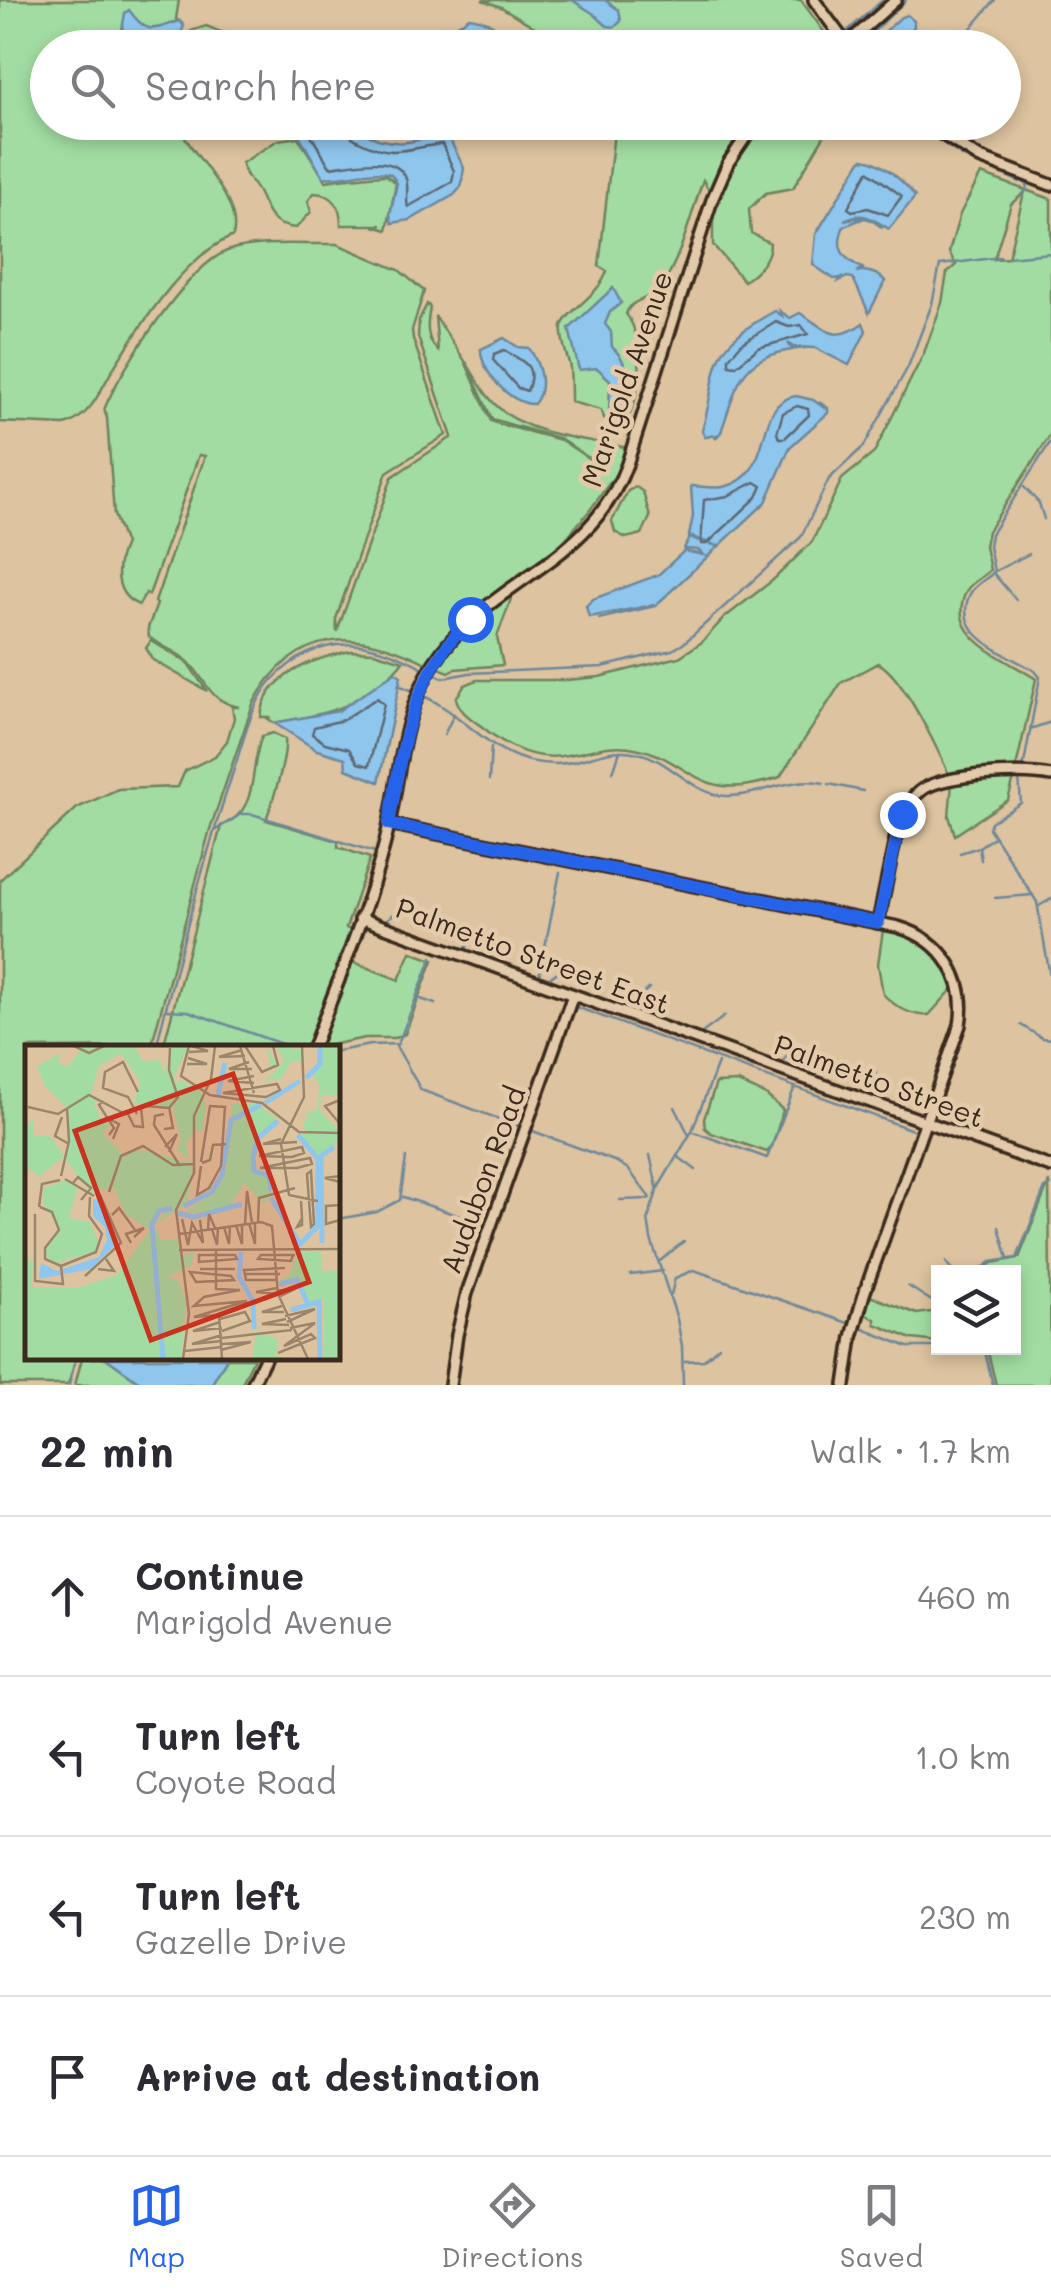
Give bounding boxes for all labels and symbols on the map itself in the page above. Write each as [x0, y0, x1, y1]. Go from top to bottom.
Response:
street label: Marigold Avenue [572, 266, 680, 491]
route start [448, 597, 494, 643]
route end [880, 792, 926, 838]
street label: Palmetto Street East [391, 889, 675, 1021]
street label: Palmetto Street [770, 1025, 989, 1135]
inset map [25, 1045, 340, 1360]
street label: Audubon Road [432, 1081, 533, 1278]

